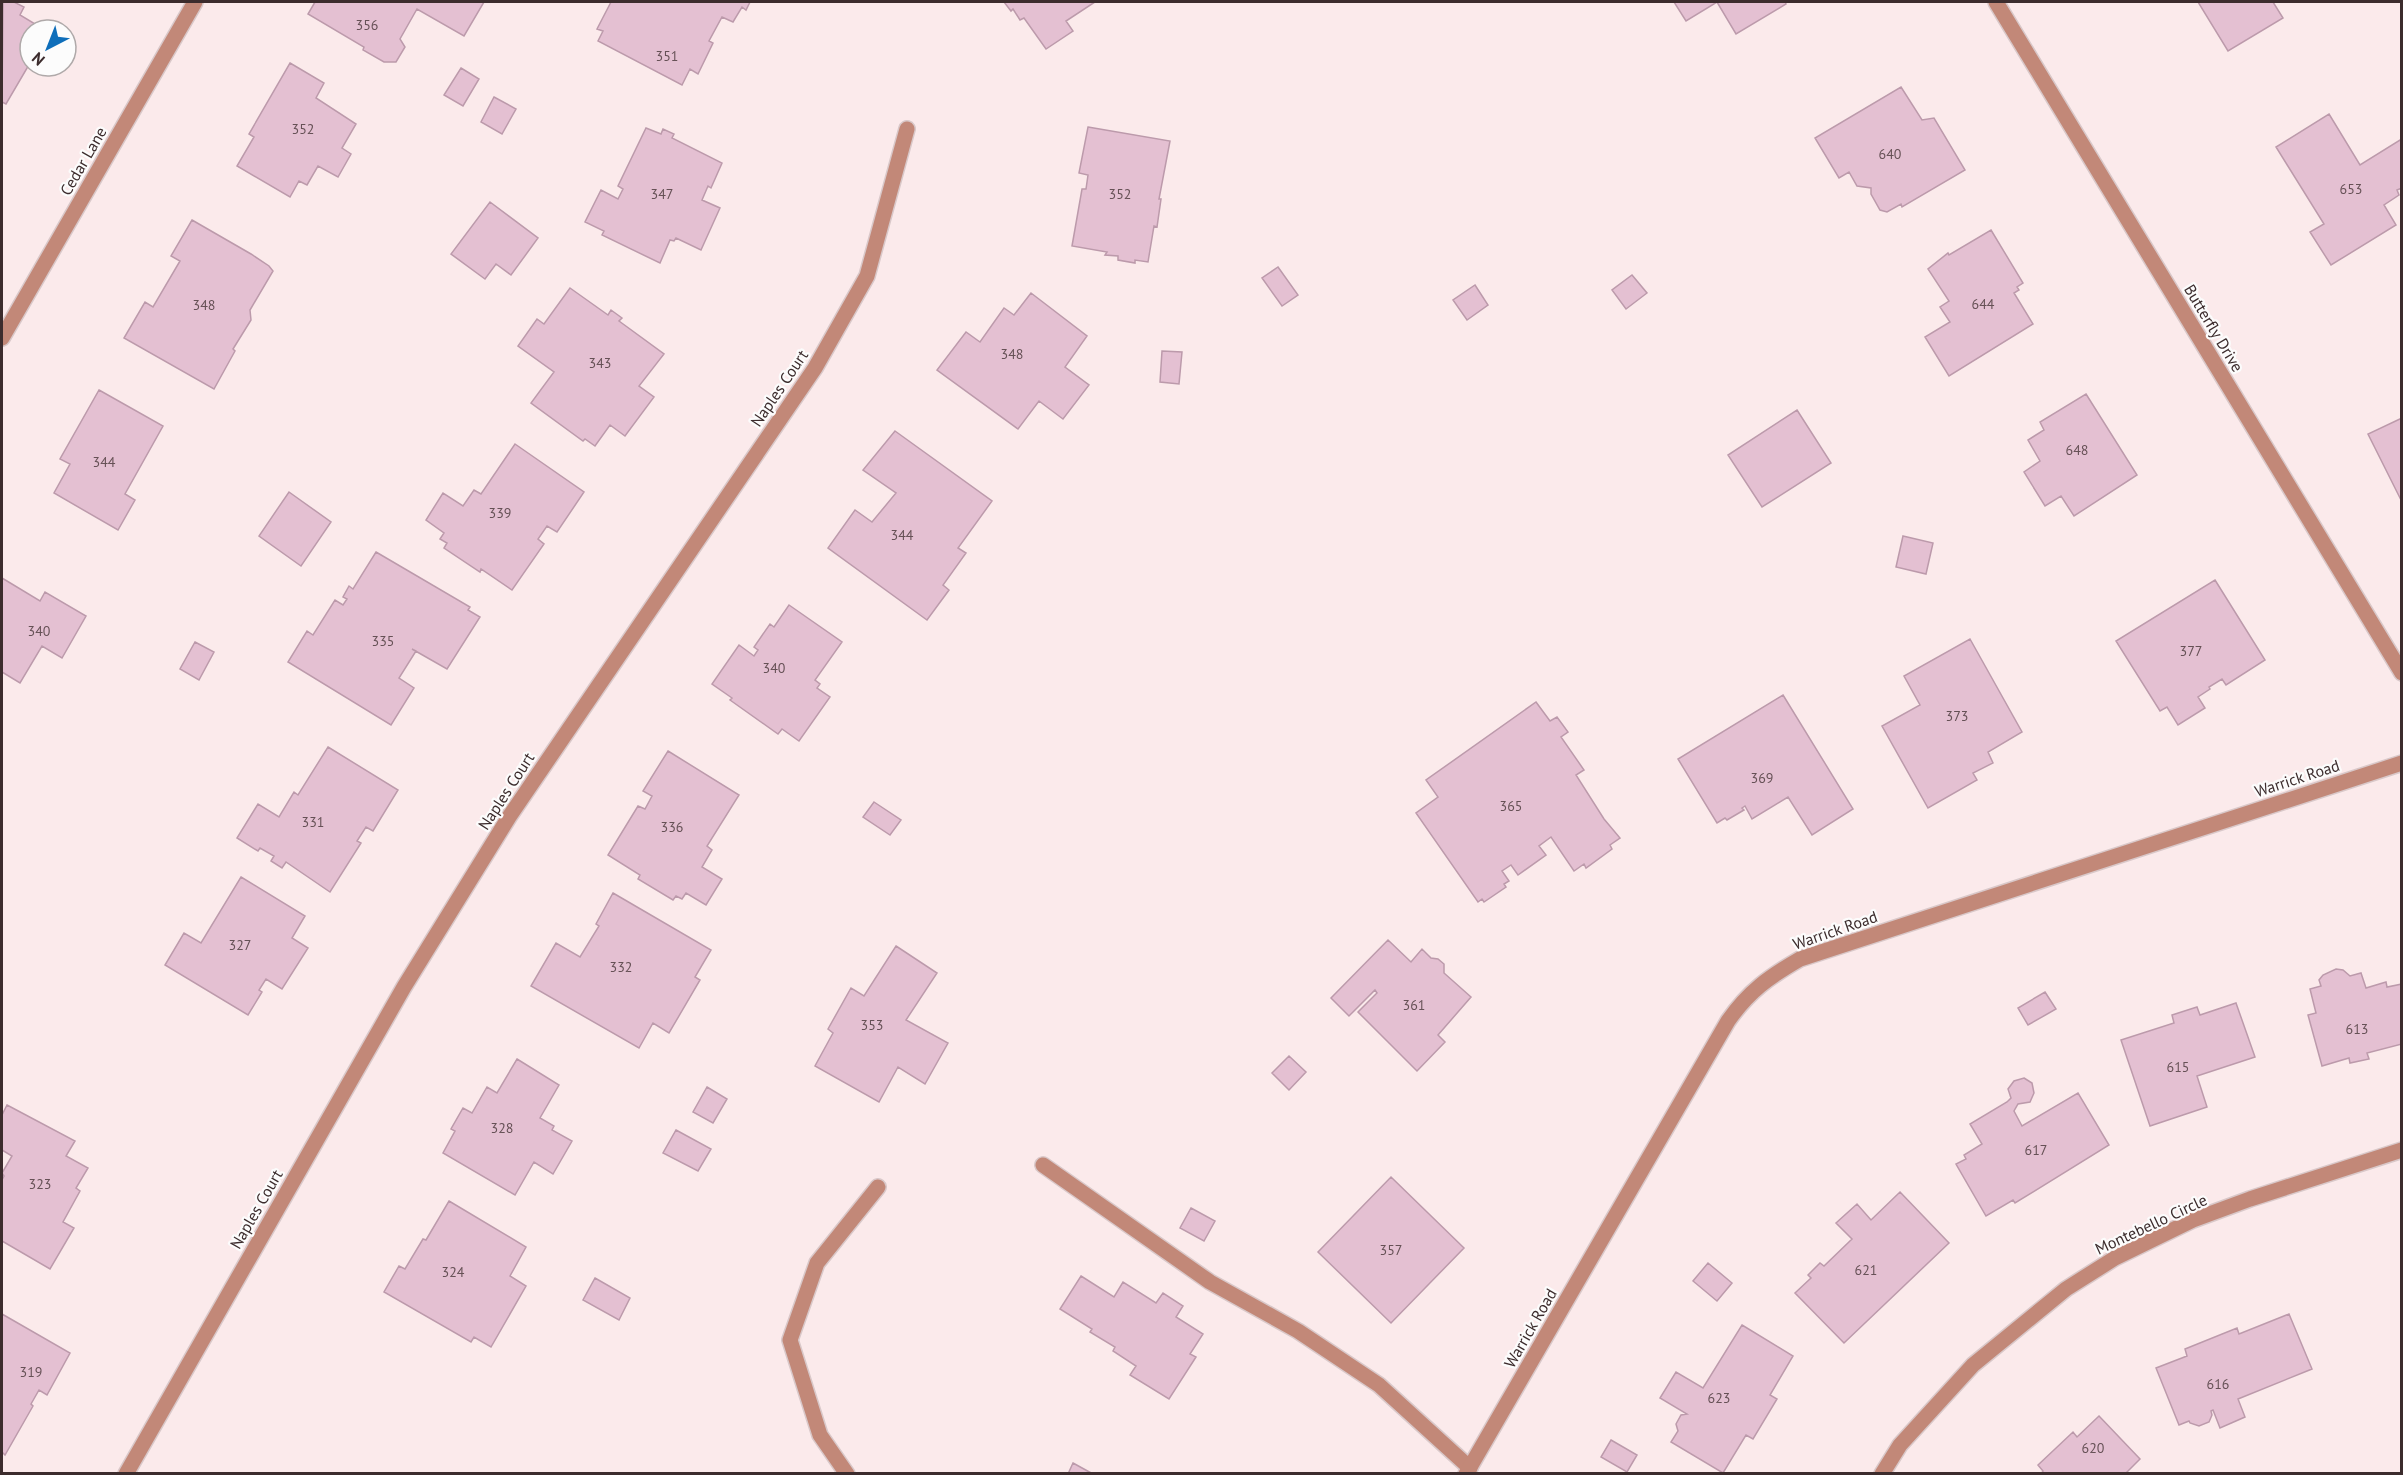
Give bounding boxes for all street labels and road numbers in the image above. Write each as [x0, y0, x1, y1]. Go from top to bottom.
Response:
street label: Cedar Lane [55, 123, 111, 199]
street label: Butterfly Drive [2180, 281, 2248, 375]
street label: Naples Court [746, 345, 812, 430]
street label: Naples Court [474, 748, 539, 833]
street label: Warrick Road [2252, 755, 2342, 801]
street label: Warrick Road [1790, 906, 1880, 954]
street label: Naples Court [225, 1165, 287, 1252]
street label: Montebello Circle [2092, 1189, 2210, 1259]
street label: Warrick Road [1499, 1285, 1561, 1371]

